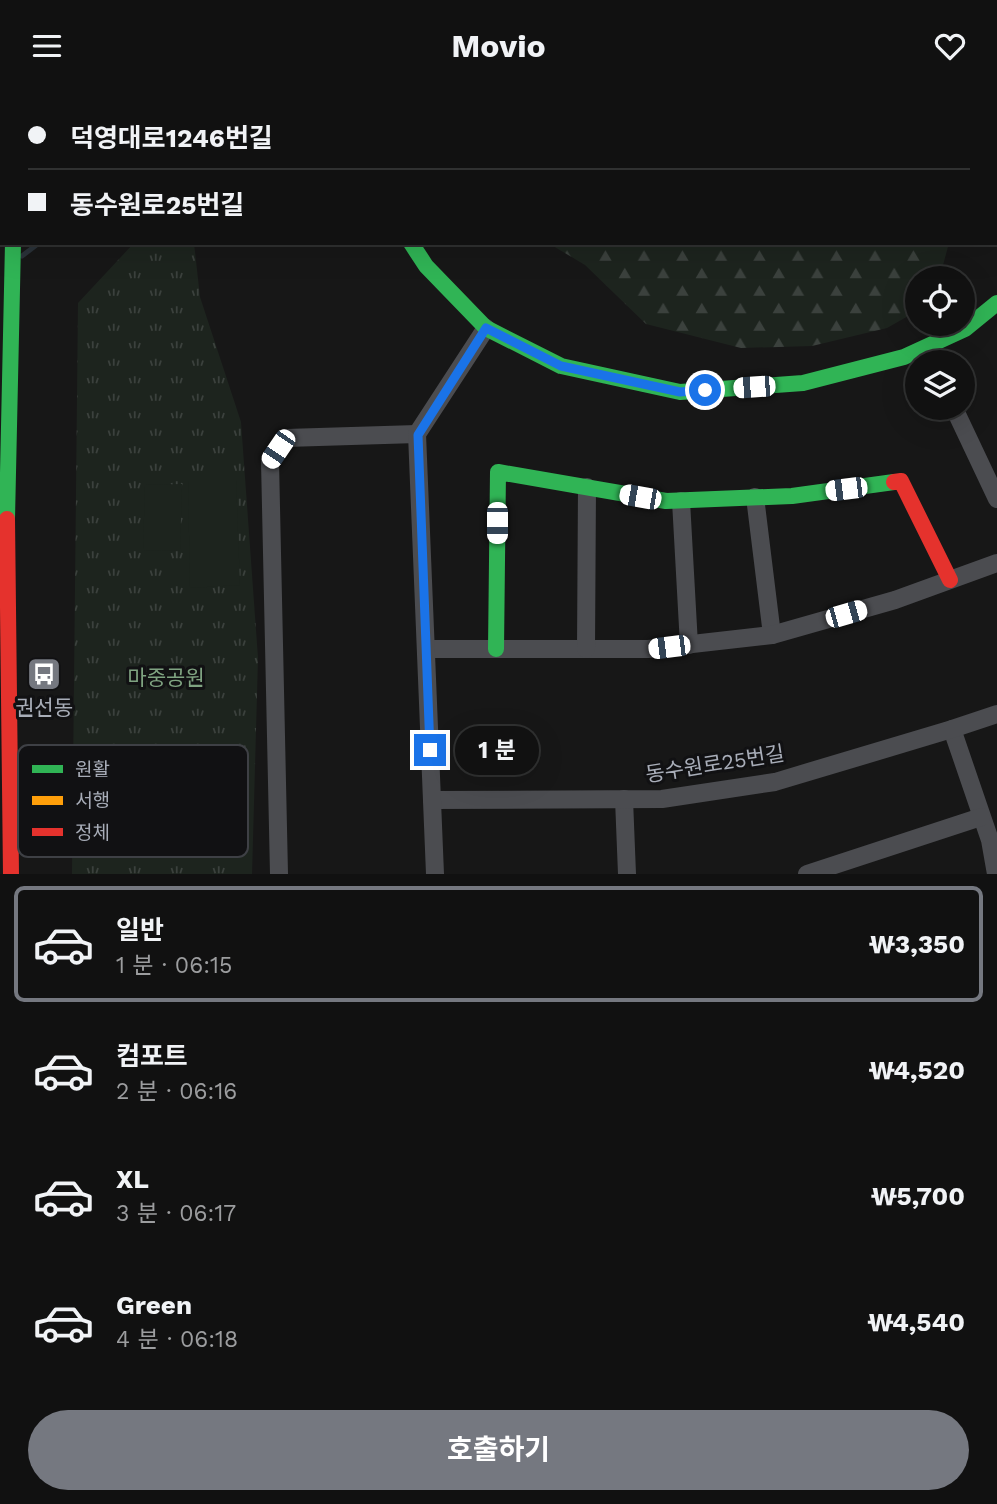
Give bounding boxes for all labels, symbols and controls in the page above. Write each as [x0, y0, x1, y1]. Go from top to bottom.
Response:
icon: menu [28, 27, 66, 65]
text: Movio [451, 27, 546, 65]
icon: heart [931, 27, 969, 65]
text: 덕영대로1246번길 [70, 123, 273, 153]
text: 동수원로25번길 [70, 190, 244, 220]
map controls [905, 266, 975, 420]
button: locate [905, 266, 975, 336]
button: layers [905, 350, 975, 420]
route start [689, 374, 721, 406]
car [733, 375, 776, 399]
car [258, 426, 299, 472]
car [824, 476, 869, 502]
car [618, 483, 663, 511]
car [487, 502, 508, 544]
car [823, 598, 870, 630]
car [647, 634, 692, 660]
bus stop icon: 권선동 [25, 655, 63, 693]
park label: 마중공원 [127, 665, 205, 690]
place label: 권선동 [15, 695, 73, 720]
callout: 1 분 [454, 725, 538, 775]
route end [414, 734, 446, 766]
text: 1 분 [478, 737, 516, 764]
street label: 동수원로25번길 [644, 740, 786, 787]
legend [18, 745, 248, 857]
text: 원활 [75, 758, 110, 781]
text: 서행 [75, 789, 110, 812]
text: 정체 [75, 821, 110, 844]
icon: car [32, 913, 95, 976]
text: 일반 [116, 915, 164, 945]
text: ₩3,350 [869, 929, 965, 959]
text: 1 분 · 06:15 [116, 952, 232, 979]
icon: car [32, 1039, 95, 1102]
text: 컴포트 [116, 1041, 188, 1071]
text: ₩4,520 [869, 1055, 965, 1085]
text: 2 분 · 06:16 [116, 1078, 237, 1105]
text: XL [116, 1164, 149, 1194]
icon: car [32, 1165, 95, 1228]
text: ₩5,700 [871, 1181, 965, 1211]
text: 3 분 · 06:17 [116, 1200, 236, 1227]
text: Green [116, 1290, 192, 1320]
icon: car [32, 1291, 95, 1354]
text: ₩4,540 [867, 1307, 965, 1337]
text: 4 분 · 06:18 [116, 1326, 238, 1353]
button: 호출하기 [28, 1410, 969, 1490]

